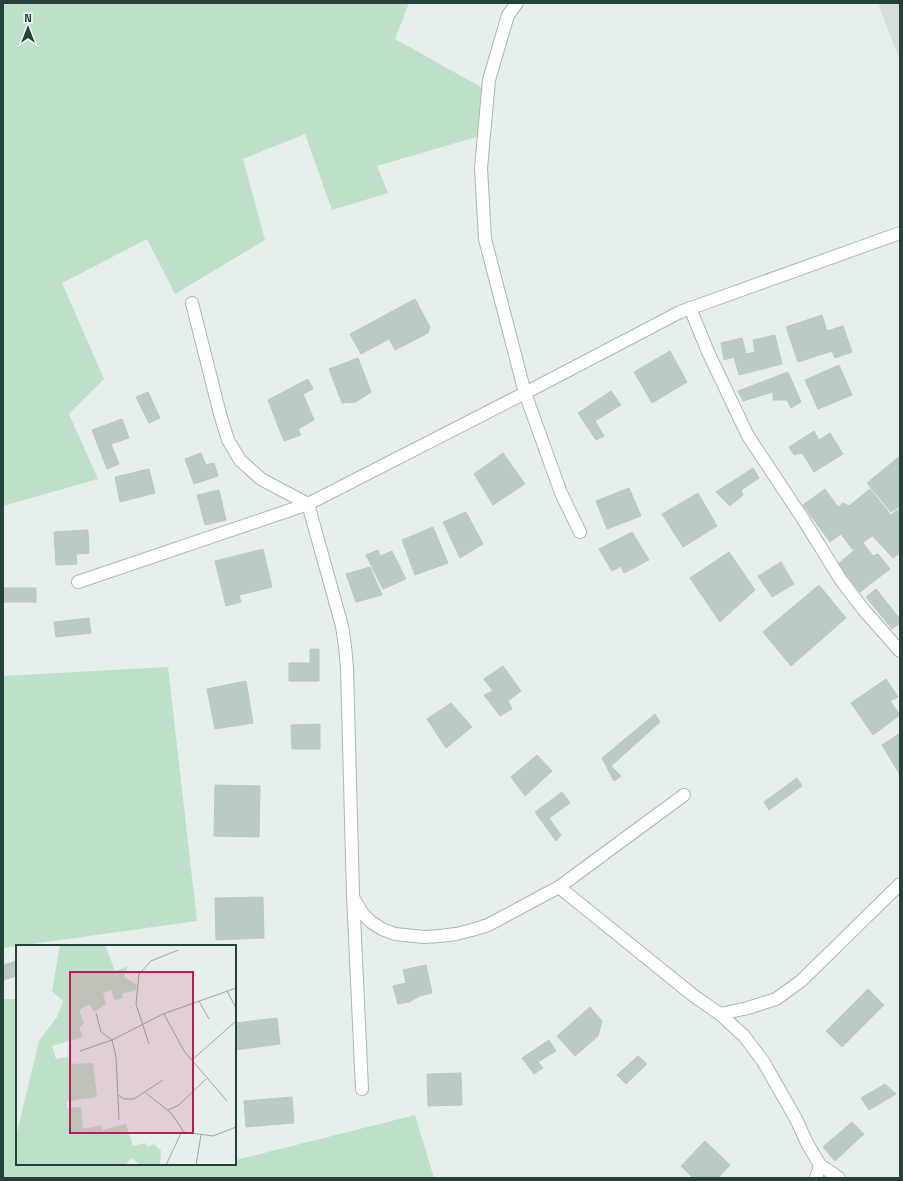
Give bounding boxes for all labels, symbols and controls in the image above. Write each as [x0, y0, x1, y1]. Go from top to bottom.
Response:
north arrow [8, 8, 48, 48]
text: N [24, 10, 32, 26]
inset map [16, 945, 236, 1165]

